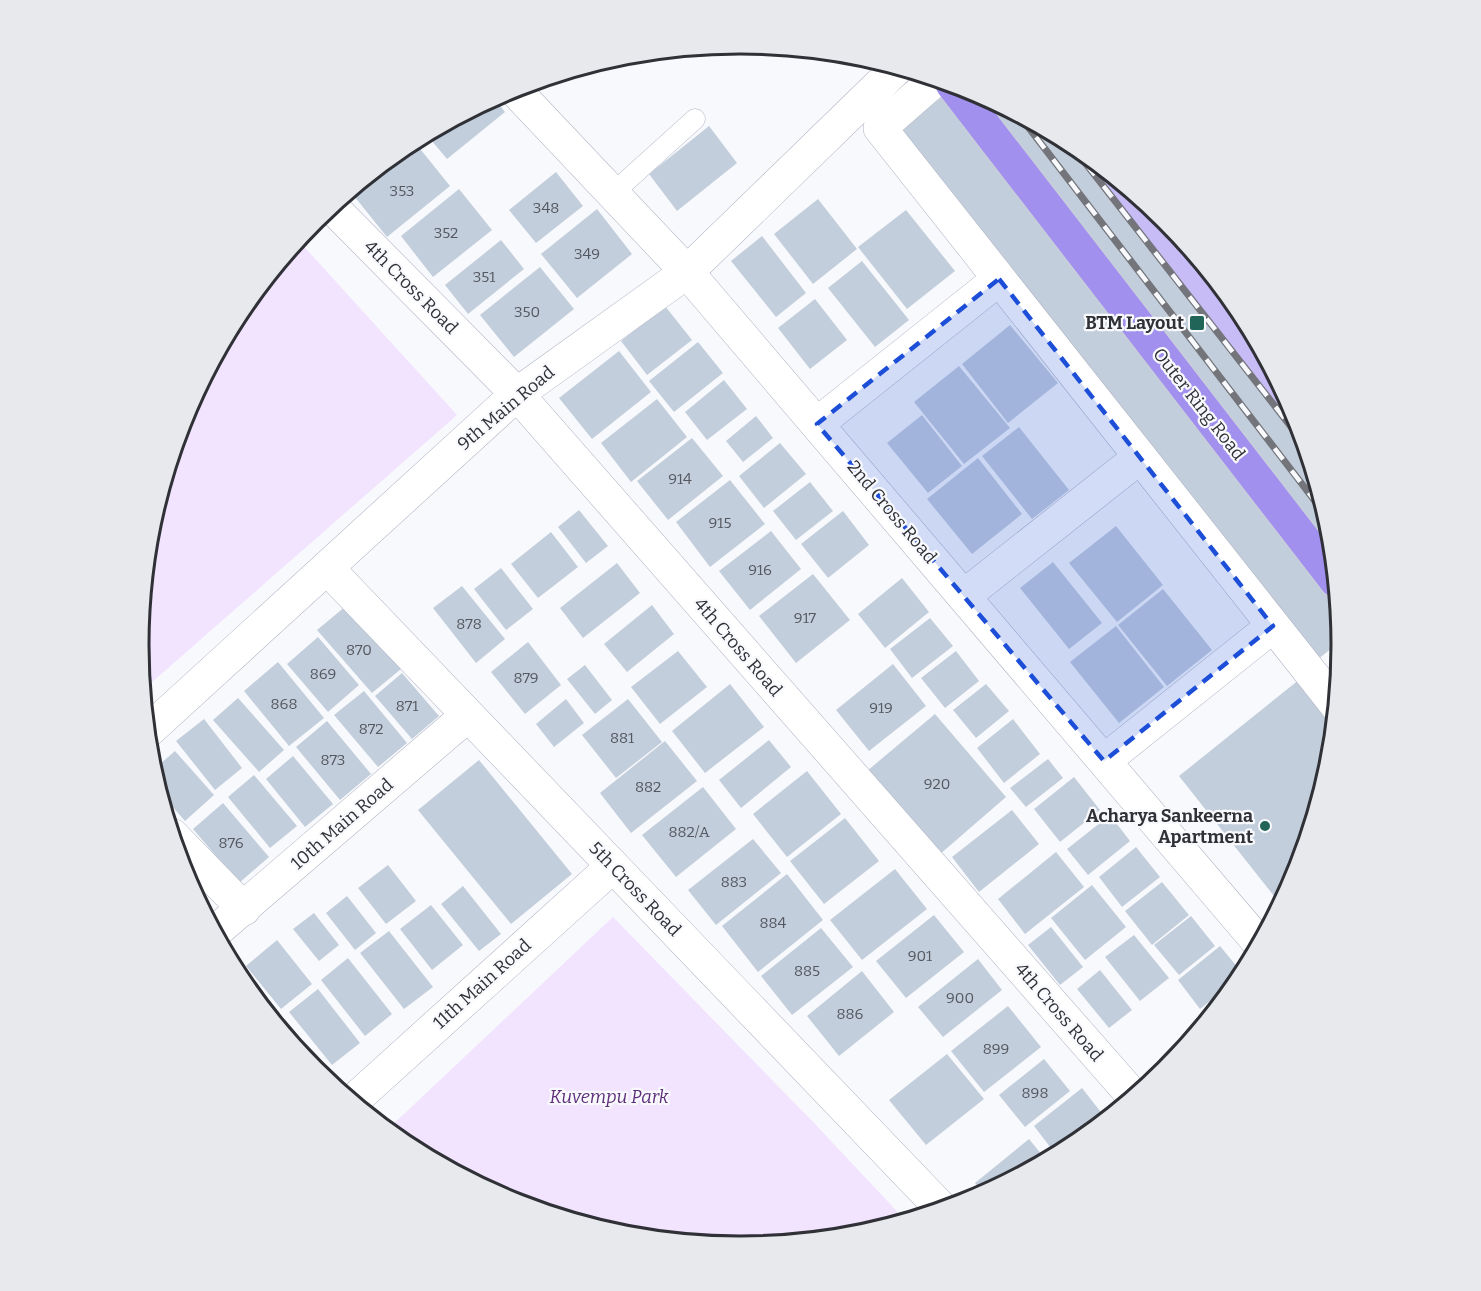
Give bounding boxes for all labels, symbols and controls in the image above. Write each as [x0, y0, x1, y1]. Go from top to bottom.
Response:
house number: 353 [390, 182, 414, 200]
house number: 348 [533, 199, 559, 217]
house number: 352 [434, 224, 458, 242]
street label: 4th Cross Road [359, 235, 463, 339]
house number: 349 [574, 245, 600, 263]
house number: 351 [473, 268, 495, 286]
house number: 350 [514, 303, 540, 321]
place label: BTM Layout [1085, 312, 1184, 334]
marker: BTM Layout [1188, 314, 1206, 332]
street label: Outer Ring Road [1148, 343, 1250, 465]
street label: 9th Main Road [453, 361, 559, 455]
street label: 2nd Cross Road [843, 456, 942, 568]
house number: 914 [668, 470, 692, 488]
house number: 915 [709, 514, 731, 532]
house number: 916 [748, 561, 772, 579]
street label: 4th Cross Road [689, 593, 787, 701]
house number: 917 [794, 609, 817, 627]
house number: 878 [456, 615, 482, 633]
house number: 870 [346, 641, 372, 659]
house number: 869 [310, 665, 336, 683]
house number: 879 [513, 669, 539, 687]
house number: 868 [271, 695, 297, 713]
house number: 871 [396, 697, 418, 715]
house number: 919 [869, 699, 893, 717]
house number: 872 [359, 720, 383, 738]
house number: 881 [610, 729, 634, 747]
house number: 873 [321, 751, 345, 769]
street label: 10th Main Road [286, 773, 398, 874]
house number: 920 [924, 775, 950, 793]
house number: 882 [635, 778, 661, 796]
place label: Acharya Sankeerna Apartment [1086, 805, 1253, 848]
marker: Acharya Sankeerna Apartment [1258, 819, 1272, 833]
house number: 882/A [668, 823, 710, 841]
house number: 876 [218, 834, 244, 852]
street label: 5th Cross Road [584, 837, 686, 941]
house number: 883 [721, 873, 747, 891]
house number: 884 [760, 914, 787, 932]
street label: 11th Main Road [429, 934, 536, 1034]
house number: 901 [908, 947, 932, 965]
street label: 4th Cross Road [1010, 958, 1108, 1066]
house number: 885 [794, 962, 820, 980]
house number: 900 [946, 989, 974, 1007]
house number: 886 [837, 1005, 864, 1023]
house number: 899 [983, 1040, 1009, 1058]
house number: 898 [1022, 1084, 1048, 1102]
park label: Kuvempu Park [549, 1086, 669, 1108]

